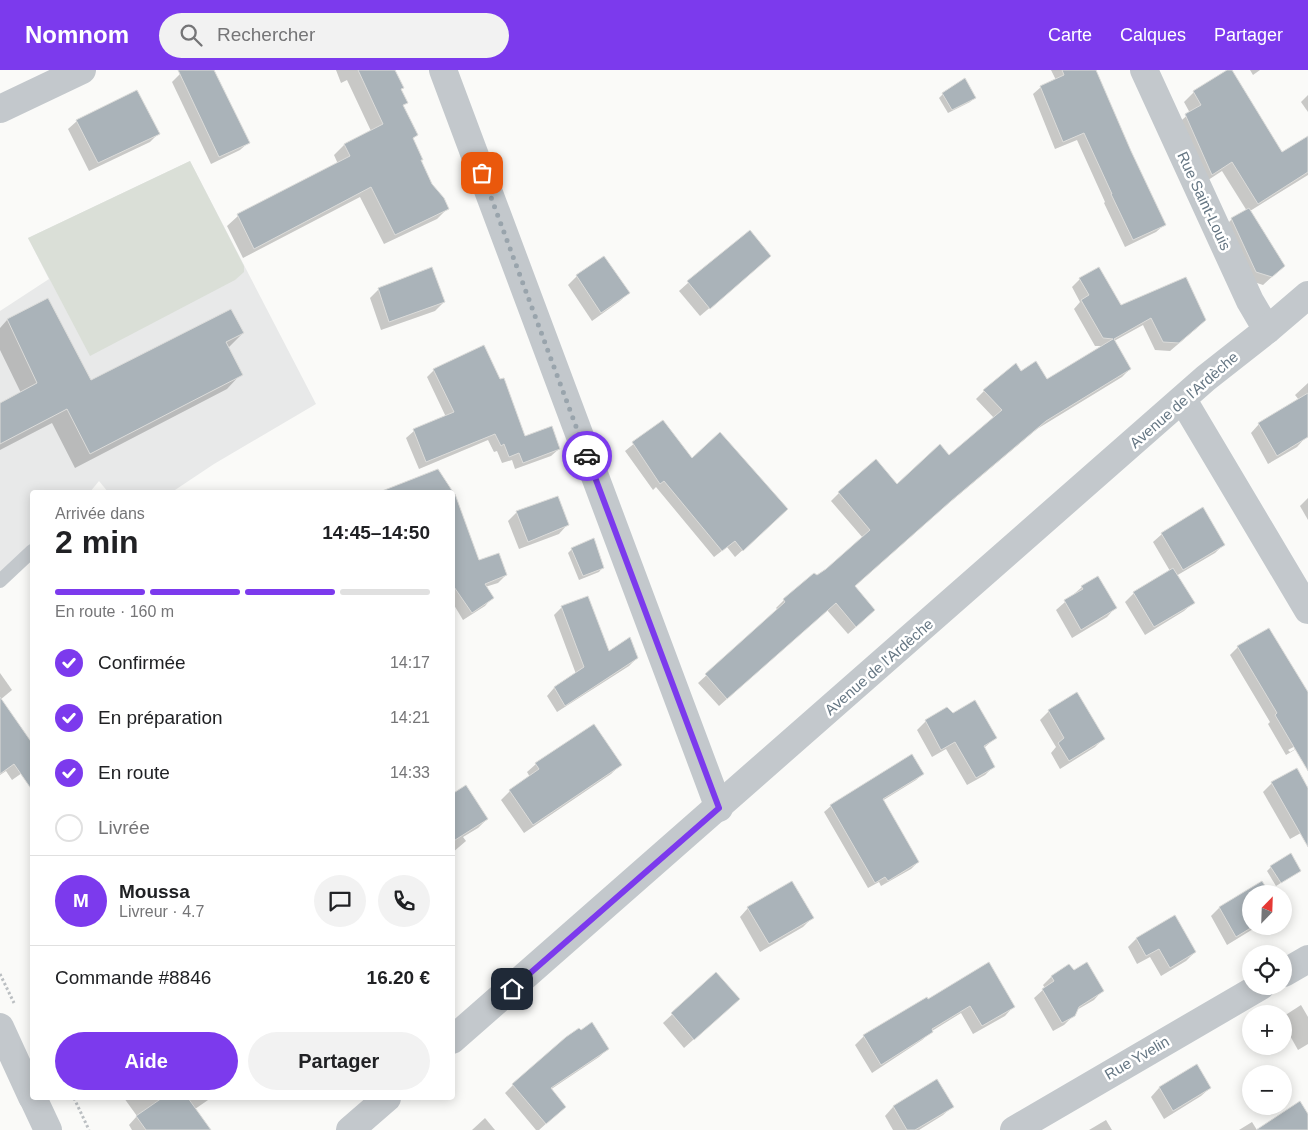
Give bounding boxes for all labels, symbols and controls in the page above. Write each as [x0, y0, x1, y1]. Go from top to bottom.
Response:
search box [159, 13, 509, 58]
text: Nomnom [25, 21, 129, 48]
icon: search [177, 21, 205, 49]
text: Rechercher [217, 24, 315, 45]
text: Carte [1048, 25, 1092, 45]
text: Calques [1120, 25, 1186, 45]
text: Partager [1214, 25, 1283, 45]
street label: Rue Saint-Louis [1174, 149, 1235, 253]
pin [461, 152, 503, 194]
icon: bag [468, 159, 496, 187]
street label: Avenue de l'Ardèche [1126, 348, 1241, 451]
courier [562, 431, 612, 481]
icon: car [573, 442, 601, 470]
text: Arrivée dans [55, 505, 145, 522]
text: 14:45–14:50 [322, 522, 430, 543]
text: 2 min [55, 524, 139, 560]
text: En route · 160 m [55, 603, 174, 620]
street label: Avenue de l'Ardèche [821, 615, 936, 718]
icon: check [55, 649, 83, 677]
text: Confirmée [98, 652, 186, 673]
text: 14:17 [390, 654, 430, 671]
icon: check [55, 704, 83, 732]
text: En préparation [98, 707, 223, 728]
text: 14:21 [390, 709, 430, 726]
icon: check [55, 759, 83, 787]
text: En route [98, 762, 170, 783]
text: 14:33 [390, 764, 430, 781]
text: Livrée [98, 817, 150, 838]
button: chat [314, 875, 366, 927]
button: phone [378, 875, 430, 927]
text: Moussa [119, 881, 190, 902]
north arrow [1242, 885, 1292, 935]
map controls [1242, 885, 1292, 1115]
text: M [73, 890, 89, 911]
text: Livreur · 4.7 [119, 903, 204, 920]
button: locate [1242, 945, 1292, 995]
text: Commande #8846 [55, 967, 211, 988]
text: 16.20 € [367, 967, 430, 988]
pin [491, 968, 533, 1010]
icon: home [498, 975, 526, 1003]
button: + [1242, 1005, 1292, 1055]
button: Aide [55, 1032, 238, 1090]
button: Partager [248, 1032, 430, 1090]
street label: Rue Yvelin [1102, 1032, 1172, 1083]
button: − [1242, 1065, 1292, 1115]

